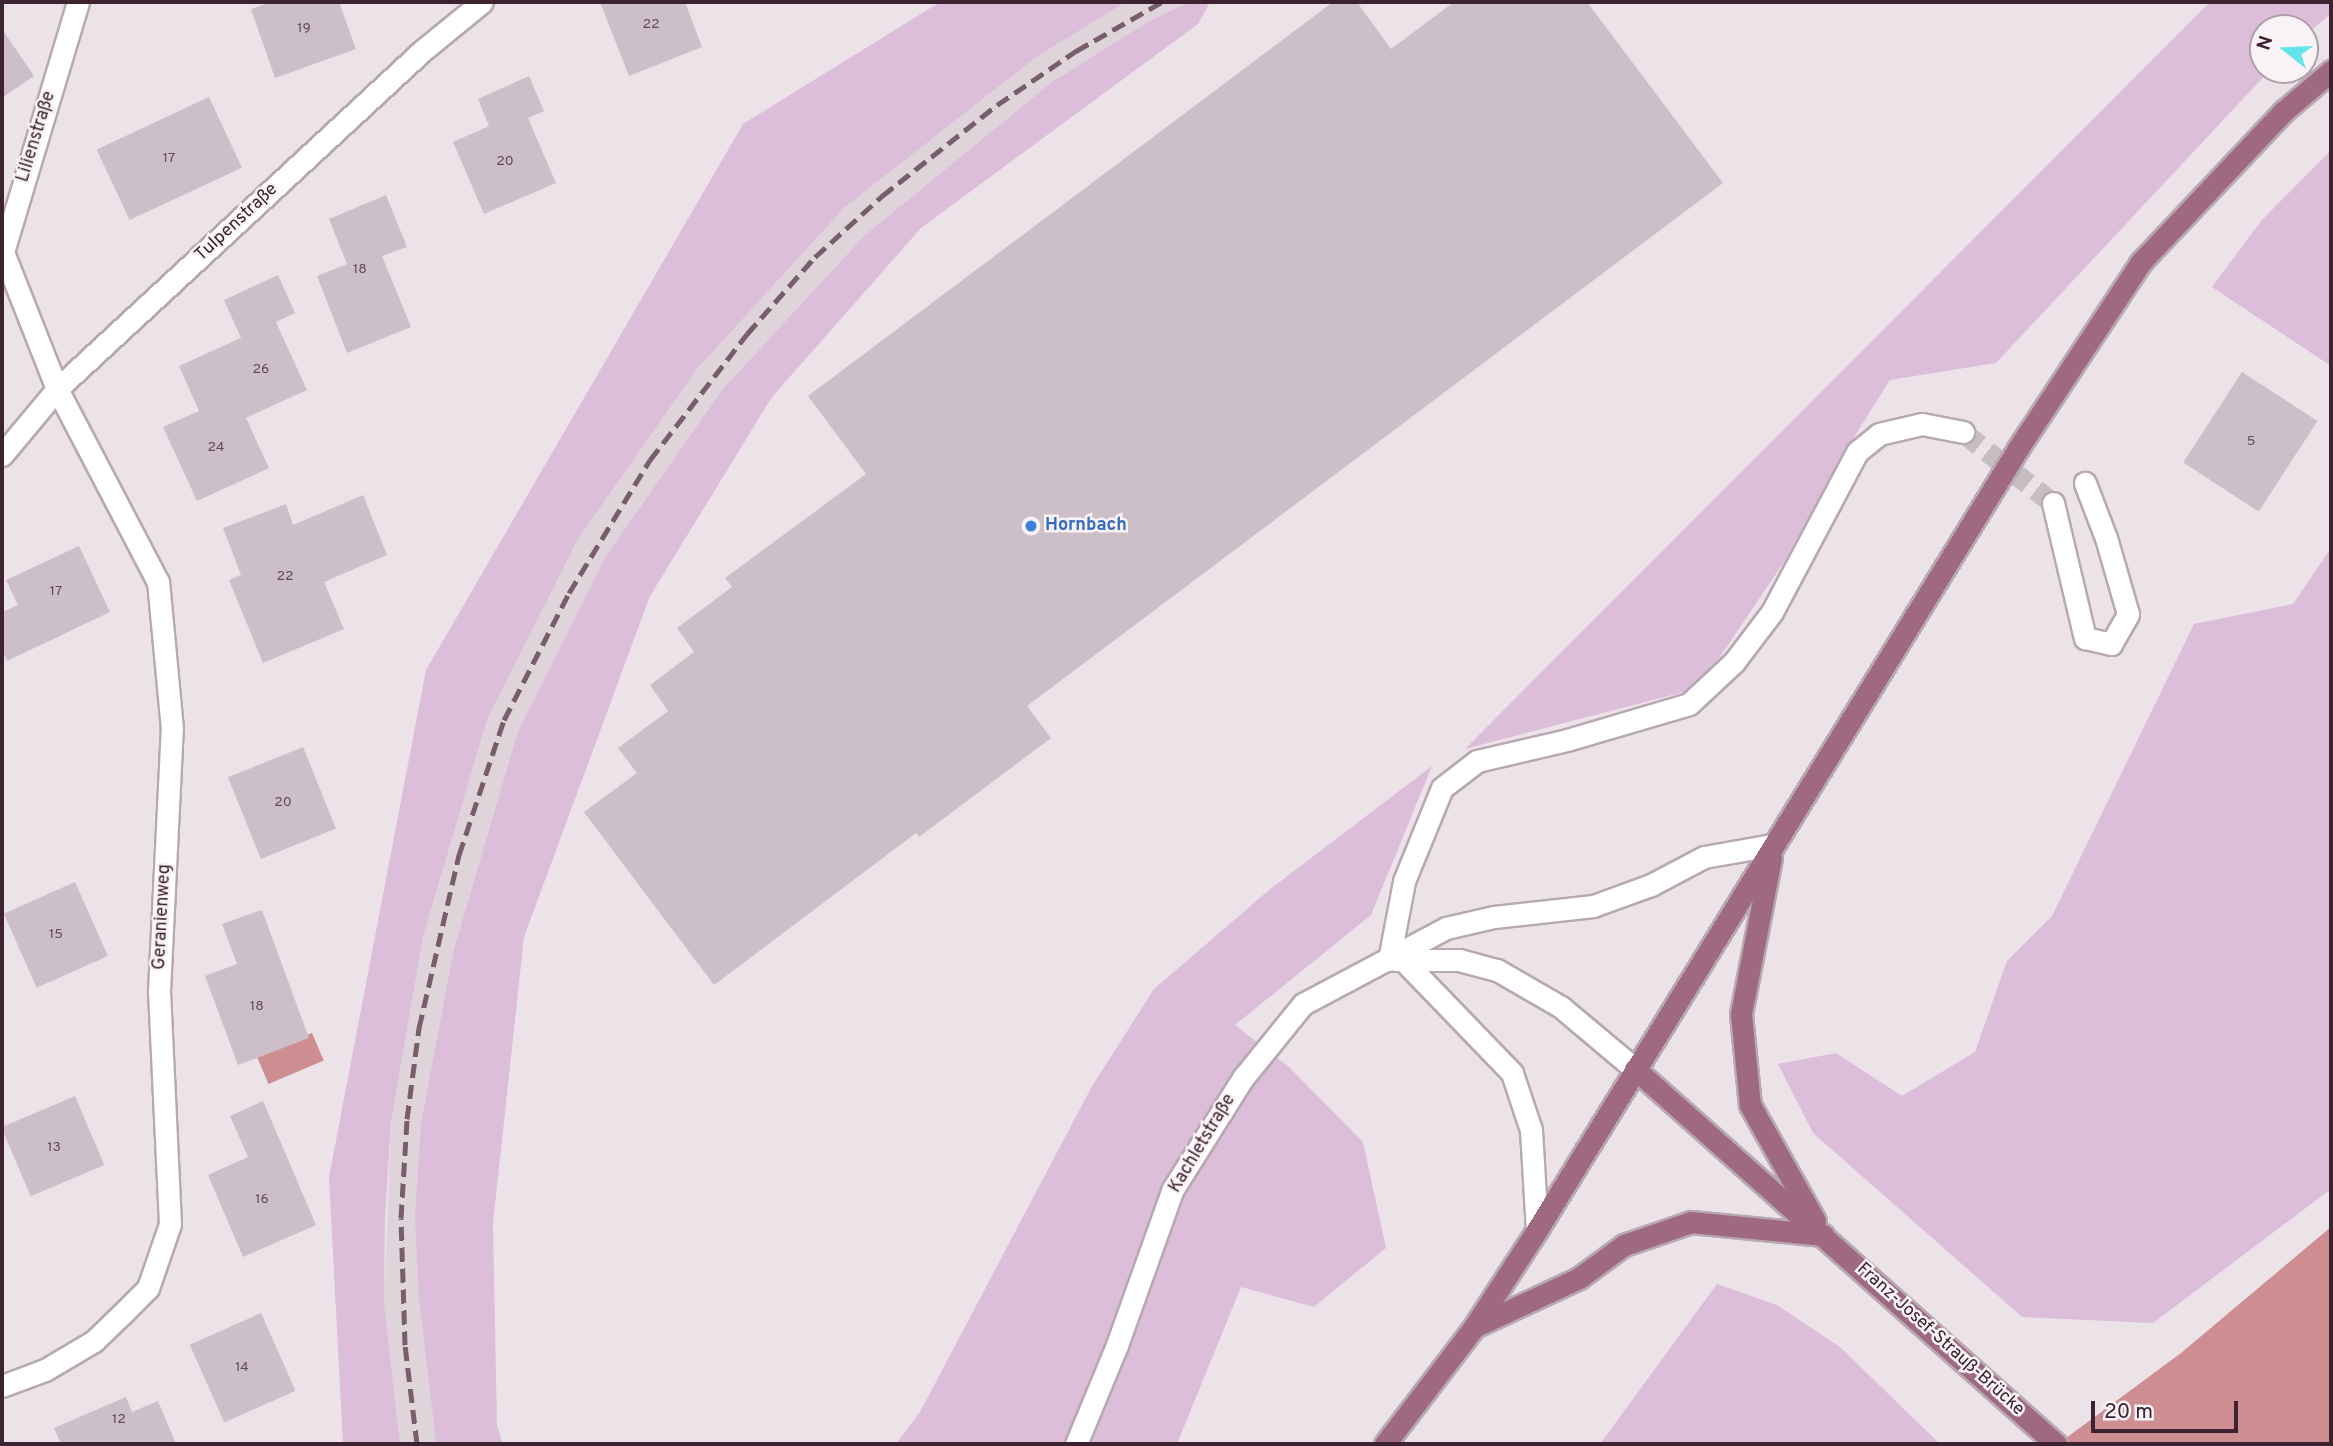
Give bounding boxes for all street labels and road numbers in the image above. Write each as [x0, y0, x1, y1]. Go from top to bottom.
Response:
street label: Lilienstraße [13, 89, 61, 185]
street label: Tulpenstraße [191, 179, 283, 267]
street label: Geranienweg [149, 864, 177, 970]
street label: Kachletstraße [1165, 1091, 1241, 1197]
street label: Franz-Josef-Strauß-Brücke [1852, 1259, 2028, 1421]

